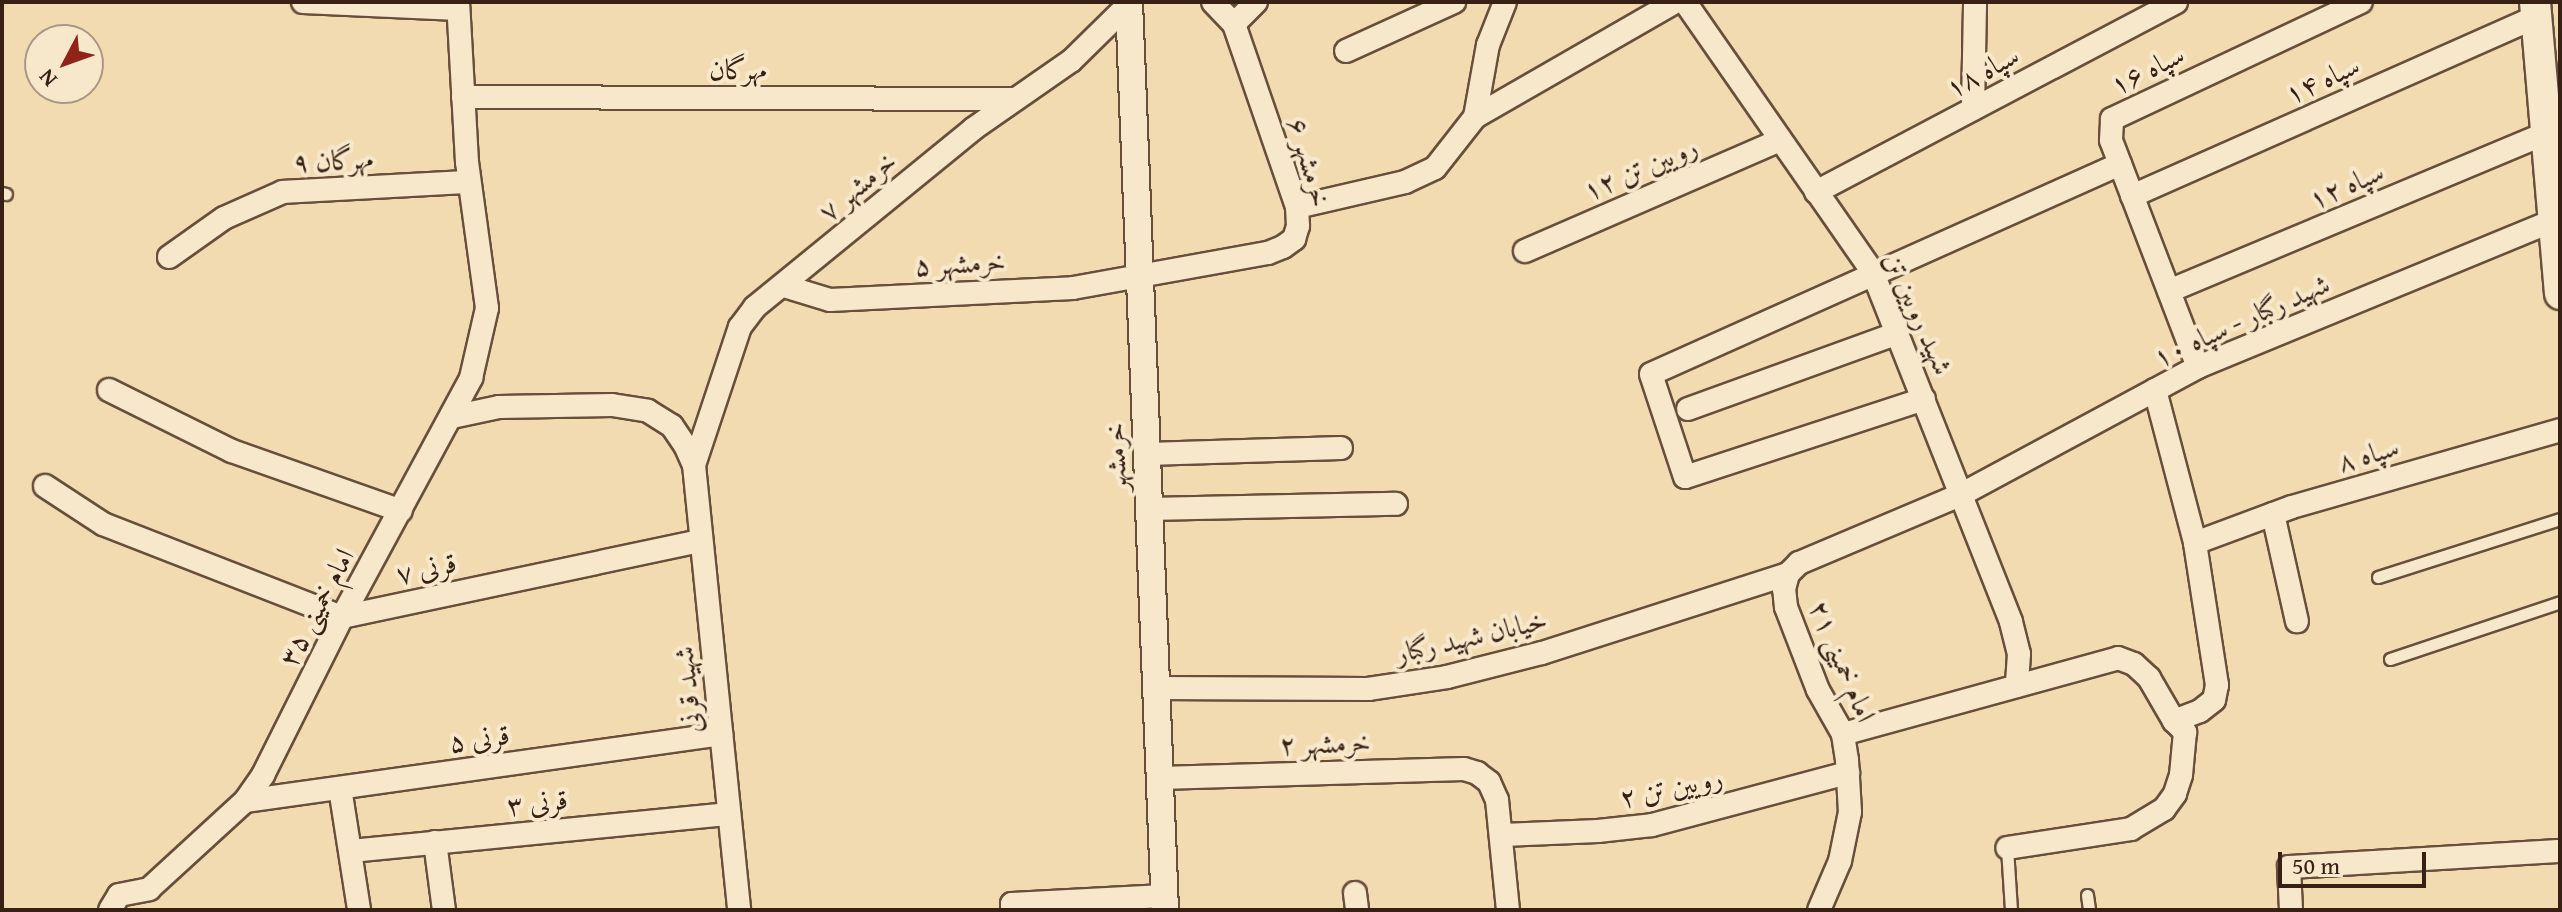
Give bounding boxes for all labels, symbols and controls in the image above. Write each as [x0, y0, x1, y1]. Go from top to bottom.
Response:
north arrow [24, 24, 104, 104]
street label: سپاه ۱۶ [2104, 37, 2190, 101]
street label: سپاه ۱۸ [1939, 38, 2025, 104]
street label: سپاه ۱۴ [2279, 48, 2365, 110]
street label: مهرگان [709, 52, 767, 86]
text: N [30, 62, 64, 94]
street label: خرمشهر ۶ [1281, 114, 1339, 210]
street label: رویین تن ۱۲ [1578, 129, 1702, 207]
street label: مهرگان ۹ [292, 141, 374, 179]
street label: خرمشهر ۷ [811, 144, 903, 228]
street label: سپاه ۱۲ [2303, 154, 2389, 216]
street label: خرمشهر ۵ [914, 244, 1006, 282]
street label: شهید رویین تن [1877, 246, 1961, 380]
street label: شهید رگبار - سپاه ۱۰ [2148, 266, 2334, 374]
street label: خرمشهر [1097, 422, 1133, 492]
street label: سپاه ۸ [2334, 429, 2402, 479]
street label: امام خمینی ۳۵ [271, 542, 361, 672]
street label: قرنی ۷ [393, 545, 459, 591]
street label: امام خمینی ۲۱ [1802, 595, 1884, 727]
street label: خیابان شهید رگبار [1392, 602, 1550, 670]
street label: شهید قرنی [666, 645, 708, 735]
street label: قرنی ۵ [446, 717, 512, 759]
street label: خرمشهر ۲ [1279, 725, 1371, 761]
street label: رویین تن ۲ [1616, 760, 1726, 814]
street label: قرنی ۳ [505, 782, 569, 822]
scale bar [2282, 836, 2430, 886]
text: 50 m [2292, 848, 2340, 883]

